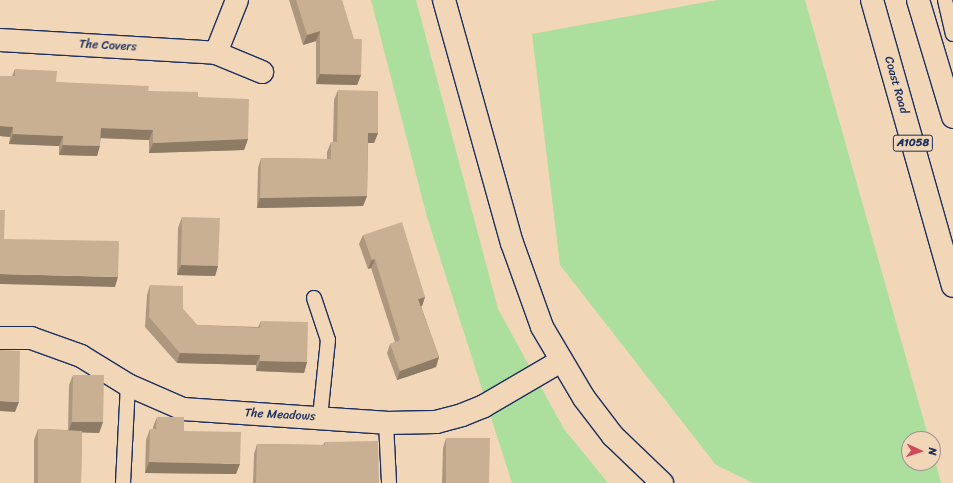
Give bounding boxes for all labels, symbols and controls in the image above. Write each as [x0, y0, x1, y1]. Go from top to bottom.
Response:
street label: The Covers [79, 37, 137, 55]
street label: Coast Road [881, 55, 911, 115]
road number: A1058 [892, 134, 934, 152]
street label: The Meadows [245, 406, 315, 424]
north arrow [901, 431, 941, 471]
text: N [923, 447, 942, 456]

